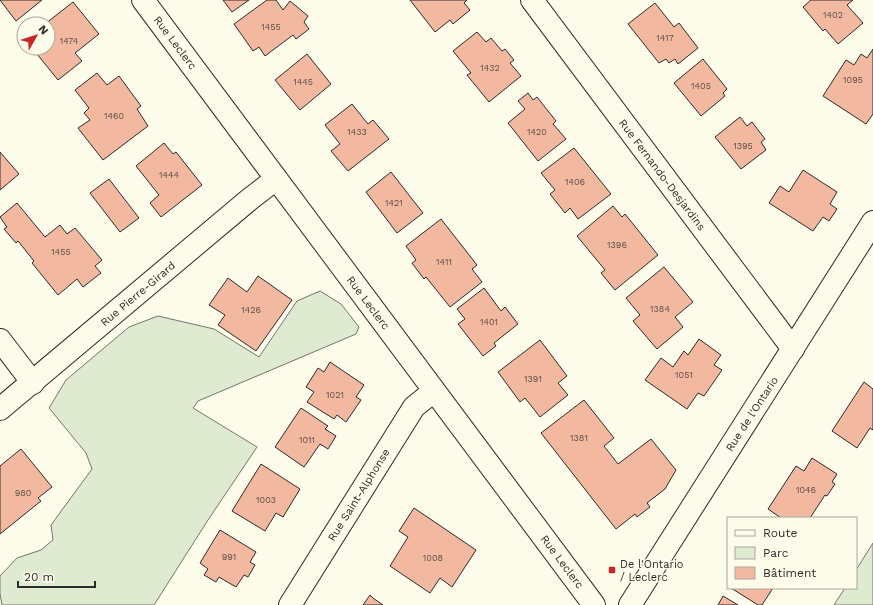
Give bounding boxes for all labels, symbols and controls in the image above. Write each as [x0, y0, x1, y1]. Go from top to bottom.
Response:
house number: 1402 [823, 10, 843, 20]
street label: Rue Leclerc [151, 14, 199, 72]
north arrow [16, 16, 56, 56]
house number: 1455 [261, 22, 281, 32]
text: N [36, 23, 51, 37]
house number: 1417 [656, 33, 674, 43]
house number: 1474 [60, 36, 79, 46]
house number: 1432 [480, 63, 500, 73]
house number: 1095 [843, 75, 863, 85]
house number: 1445 [293, 77, 313, 87]
house number: 1405 [691, 81, 711, 91]
house number: 1460 [104, 111, 124, 121]
street label: Rue Fernando-Desjardins [616, 117, 708, 233]
house number: 1433 [347, 127, 367, 137]
house number: 1420 [527, 127, 547, 137]
house number: 1395 [733, 141, 753, 151]
house number: 1444 [159, 170, 180, 180]
house number: 1406 [565, 177, 585, 187]
house number: 1421 [385, 198, 403, 208]
house number: 1396 [607, 240, 627, 250]
house number: 1455 [51, 247, 71, 257]
house number: 1411 [436, 257, 452, 267]
street label: Rue Pierre-Girard [98, 259, 178, 329]
street label: Rue Leclerc [344, 274, 392, 332]
house number: 1384 [650, 304, 670, 314]
house number: 1426 [241, 305, 261, 315]
house number: 1401 [480, 317, 498, 327]
house number: 1051 [675, 370, 693, 380]
house number: 1391 [524, 374, 542, 384]
street label: Rue de l'Ontario [723, 374, 781, 454]
house number: 1021 [326, 390, 344, 400]
house number: 1381 [570, 433, 588, 443]
house number: 1011 [299, 435, 315, 445]
street label: Rue Saint-Alphonse [325, 446, 393, 544]
house number: 1046 [796, 485, 816, 495]
house number: 980 [15, 488, 32, 498]
house number: 1003 [256, 495, 276, 505]
legend [727, 517, 857, 589]
text: Route [763, 526, 797, 540]
street label: Rue Leclerc [538, 533, 586, 591]
text: Parc [763, 546, 789, 560]
house number: 991 [222, 552, 236, 562]
house number: 1008 [423, 553, 443, 563]
place label: De l'Ontario / Leclerc [620, 558, 683, 584]
scale bar [18, 563, 95, 589]
marker: De l'Ontario / Leclerc [607, 565, 617, 575]
text: Bâtiment [763, 566, 816, 580]
text: 20 m [24, 570, 54, 584]

